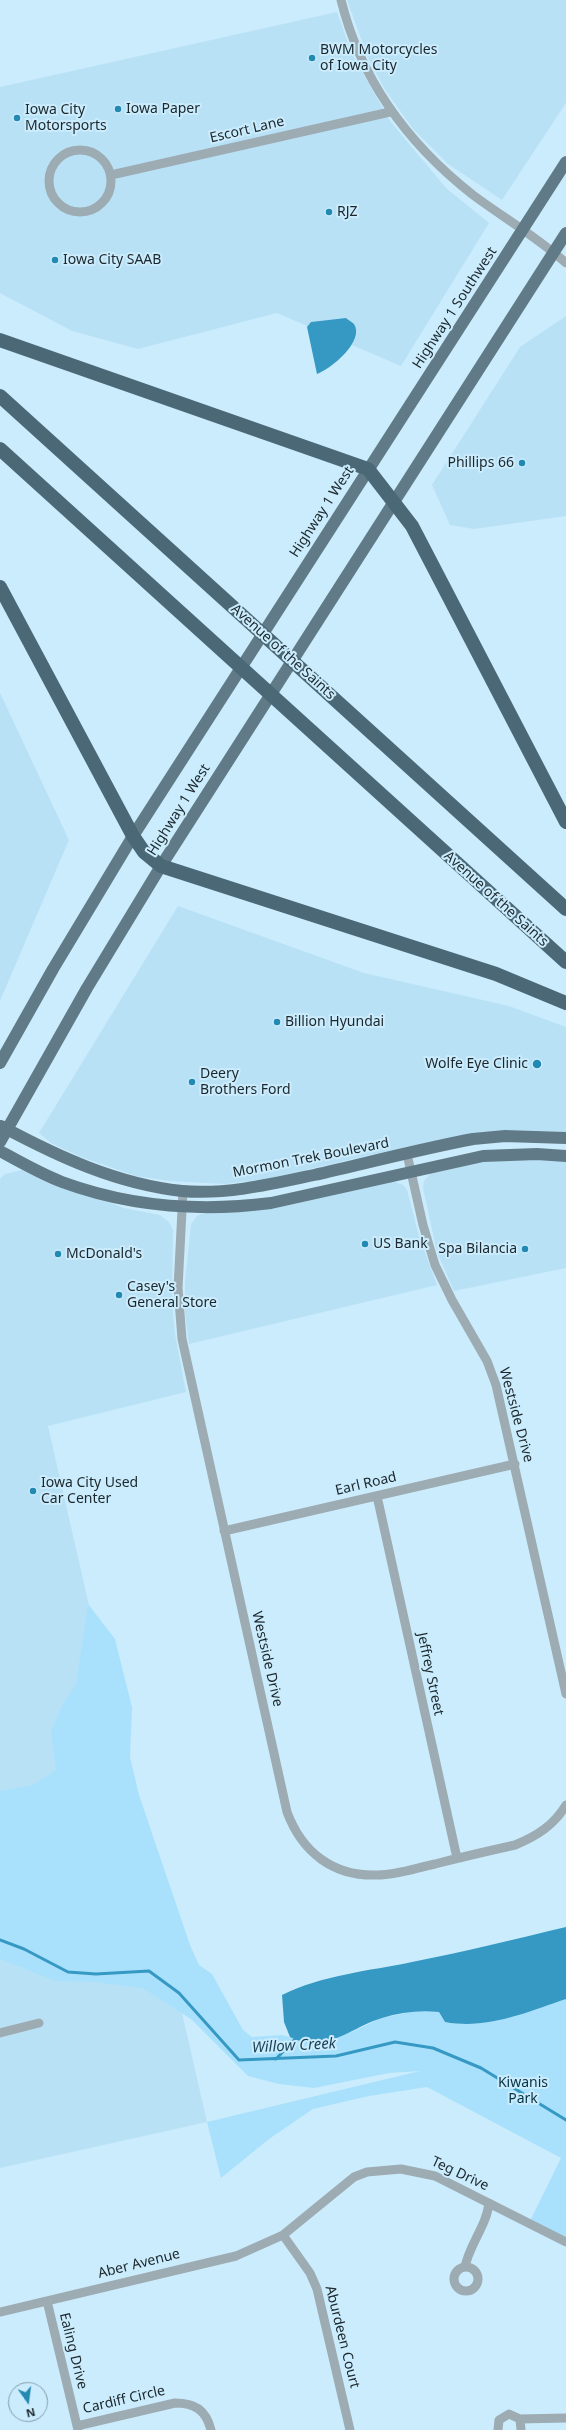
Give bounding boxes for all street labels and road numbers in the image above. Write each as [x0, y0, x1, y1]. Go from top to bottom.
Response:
street label: Escort Lane [208, 113, 286, 147]
street label: Highway 1 Southwest [409, 244, 501, 372]
street label: Highway 1 West [286, 463, 358, 561]
street label: Avenue of the Saints [227, 601, 339, 703]
street label: Highway 1 West [144, 761, 214, 859]
street label: Avenue of the Saints [440, 848, 552, 950]
street label: Mormon Trek Boulevard [231, 1135, 391, 1181]
street label: Westside Drive [495, 1366, 537, 1464]
street label: Earl Road [334, 1469, 398, 1499]
street label: Westside Drive [248, 1610, 286, 1708]
street label: Jeffrey Street [413, 1631, 447, 1717]
street label: Teg Drive [429, 2153, 491, 2195]
street label: Aber Avenue [96, 2246, 182, 2282]
street label: Aburdeen Court [321, 2284, 363, 2390]
street label: Ealing Drive [55, 2311, 91, 2391]
street label: Cardiff Circle [81, 2382, 167, 2418]

